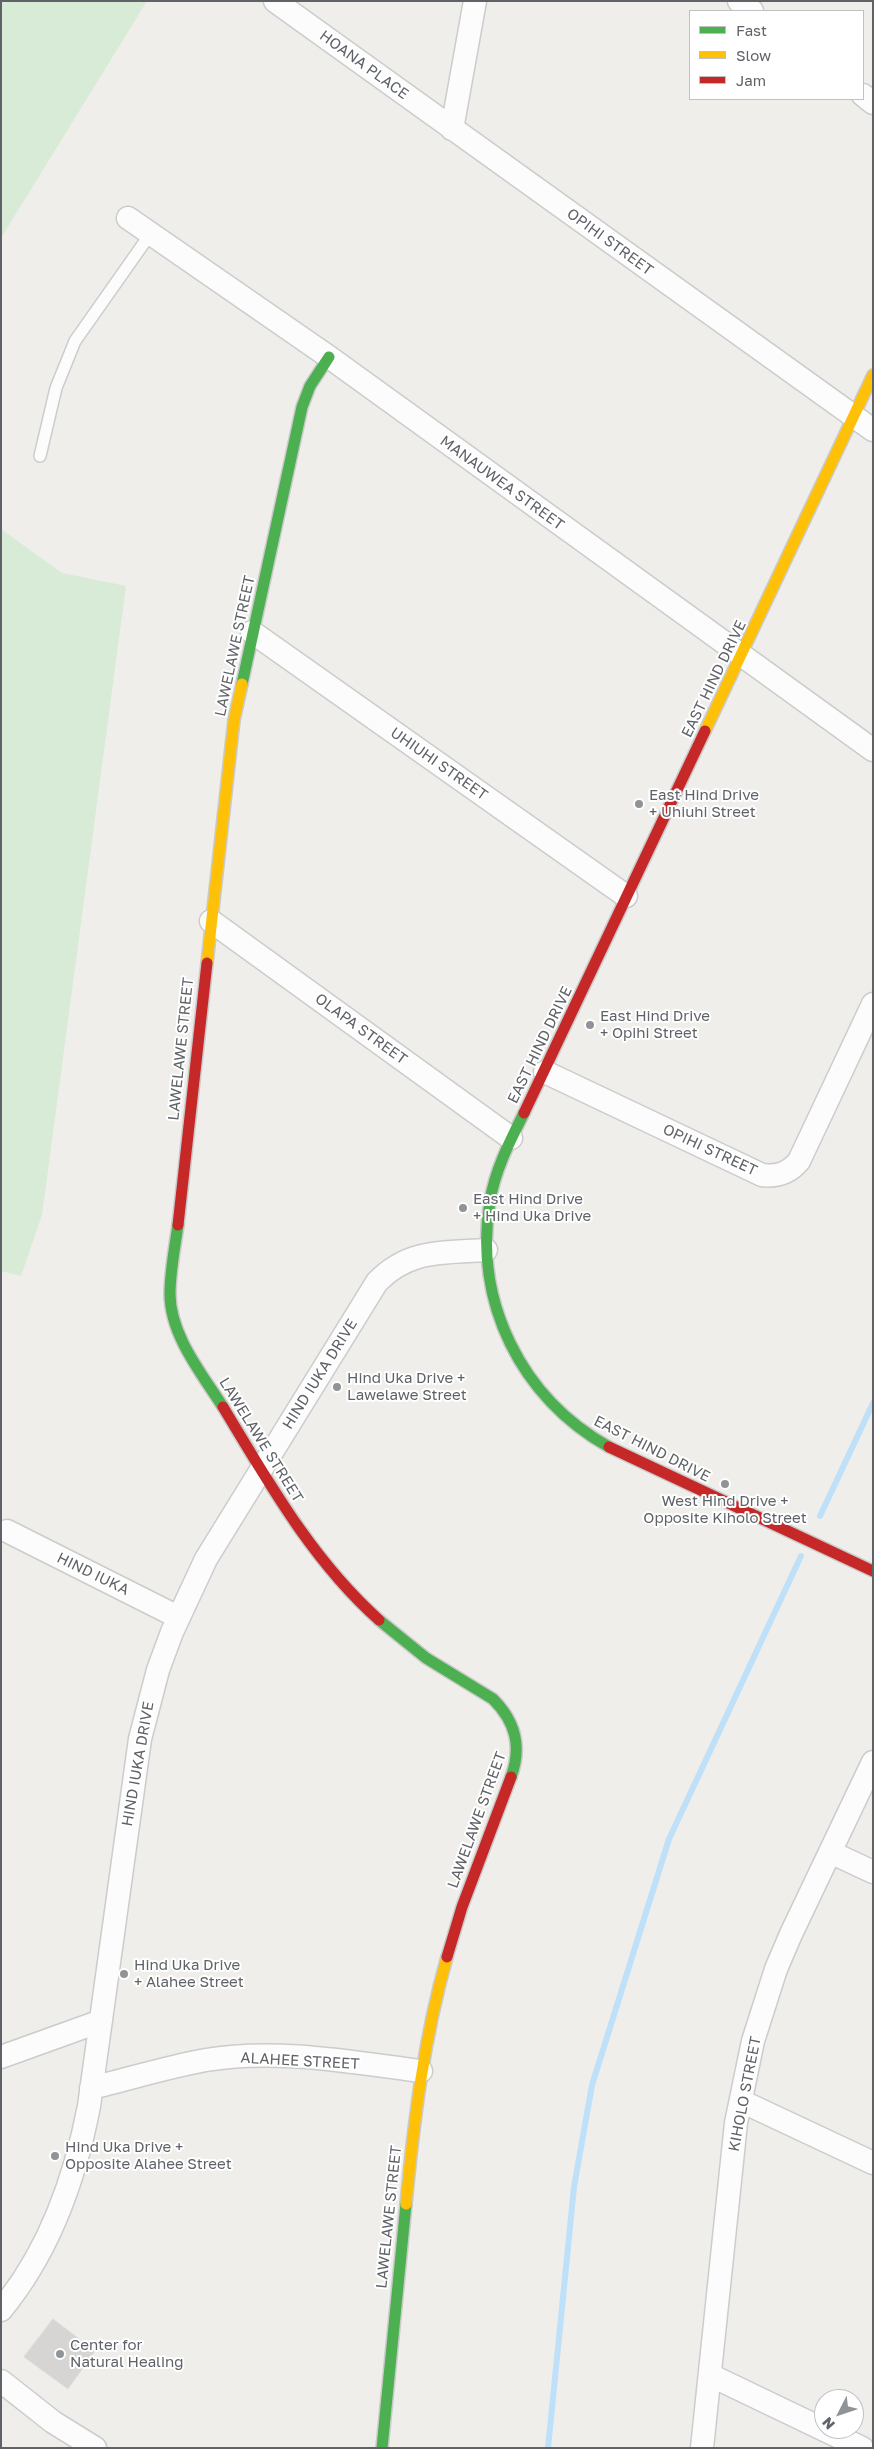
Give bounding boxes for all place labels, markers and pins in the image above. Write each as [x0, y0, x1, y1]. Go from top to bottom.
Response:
place label: East Hind Drive + Uhiuhi Street [649, 786, 759, 821]
marker: East Hind Drive + Uhiuhi Street [633, 798, 645, 810]
place label: East Hind Drive + Opihi Street [600, 1007, 710, 1042]
marker: East Hind Drive + Opihi Street [584, 1019, 596, 1031]
place label: East Hind Drive + Hind Uka Drive [473, 1190, 591, 1225]
marker: East Hind Drive + Hind Uka Drive [457, 1202, 469, 1214]
place label: Hind Uka Drive + Lawelawe Street [347, 1369, 467, 1404]
marker: Hind Uka Drive + Lawelawe Street [331, 1381, 343, 1393]
marker: West Hind Drive + Opposite Kiholo Street [719, 1478, 731, 1490]
place label: West Hind Drive + Opposite Kiholo Street [643, 1492, 807, 1527]
place label: Hind Uka Drive + Alahee Street [134, 1956, 244, 1991]
marker: Hind Uka Drive + Alahee Street [118, 1968, 130, 1980]
place label: Hind Uka Drive + Opposite Alahee Street [65, 2138, 232, 2173]
marker: Hind Uka Drive + Opposite Alahee Street [49, 2150, 61, 2162]
place label: Center for Natural Healing [70, 2336, 183, 2371]
marker: Center for Natural Healing [54, 2348, 66, 2360]

